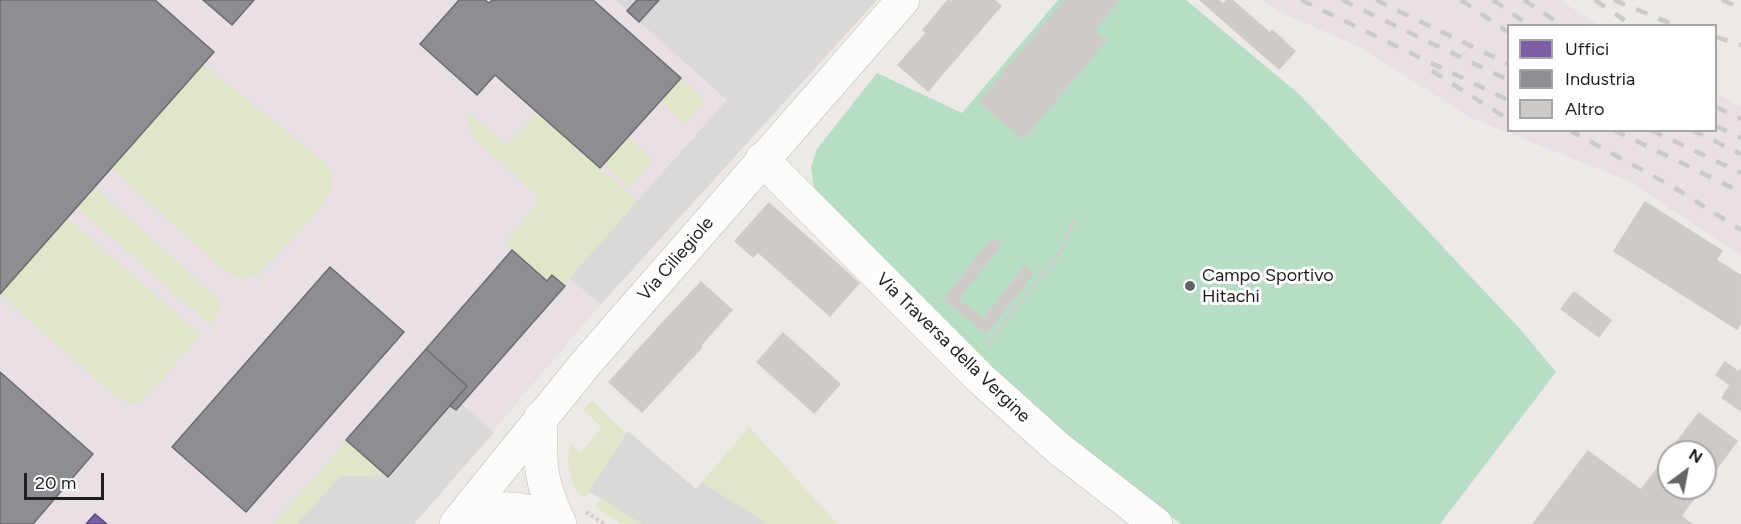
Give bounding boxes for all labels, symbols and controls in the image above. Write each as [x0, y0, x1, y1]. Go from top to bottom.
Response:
legend [1507, 24, 1717, 132]
text: Uffici [1565, 38, 1609, 60]
text: Industria [1565, 68, 1635, 90]
text: Altro [1565, 98, 1604, 120]
street label: Via Ciliegiole [634, 213, 718, 305]
place label: Campo Sportivo Hitachi [1202, 265, 1334, 308]
street label: Via Traversa della Vergine [871, 269, 1035, 427]
marker: Campo Sportivo Hitachi [1183, 279, 1197, 293]
north arrow [1657, 440, 1717, 500]
text: N [1685, 445, 1706, 467]
scale bar [27, 461, 106, 499]
text: 20 m [35, 472, 76, 494]

